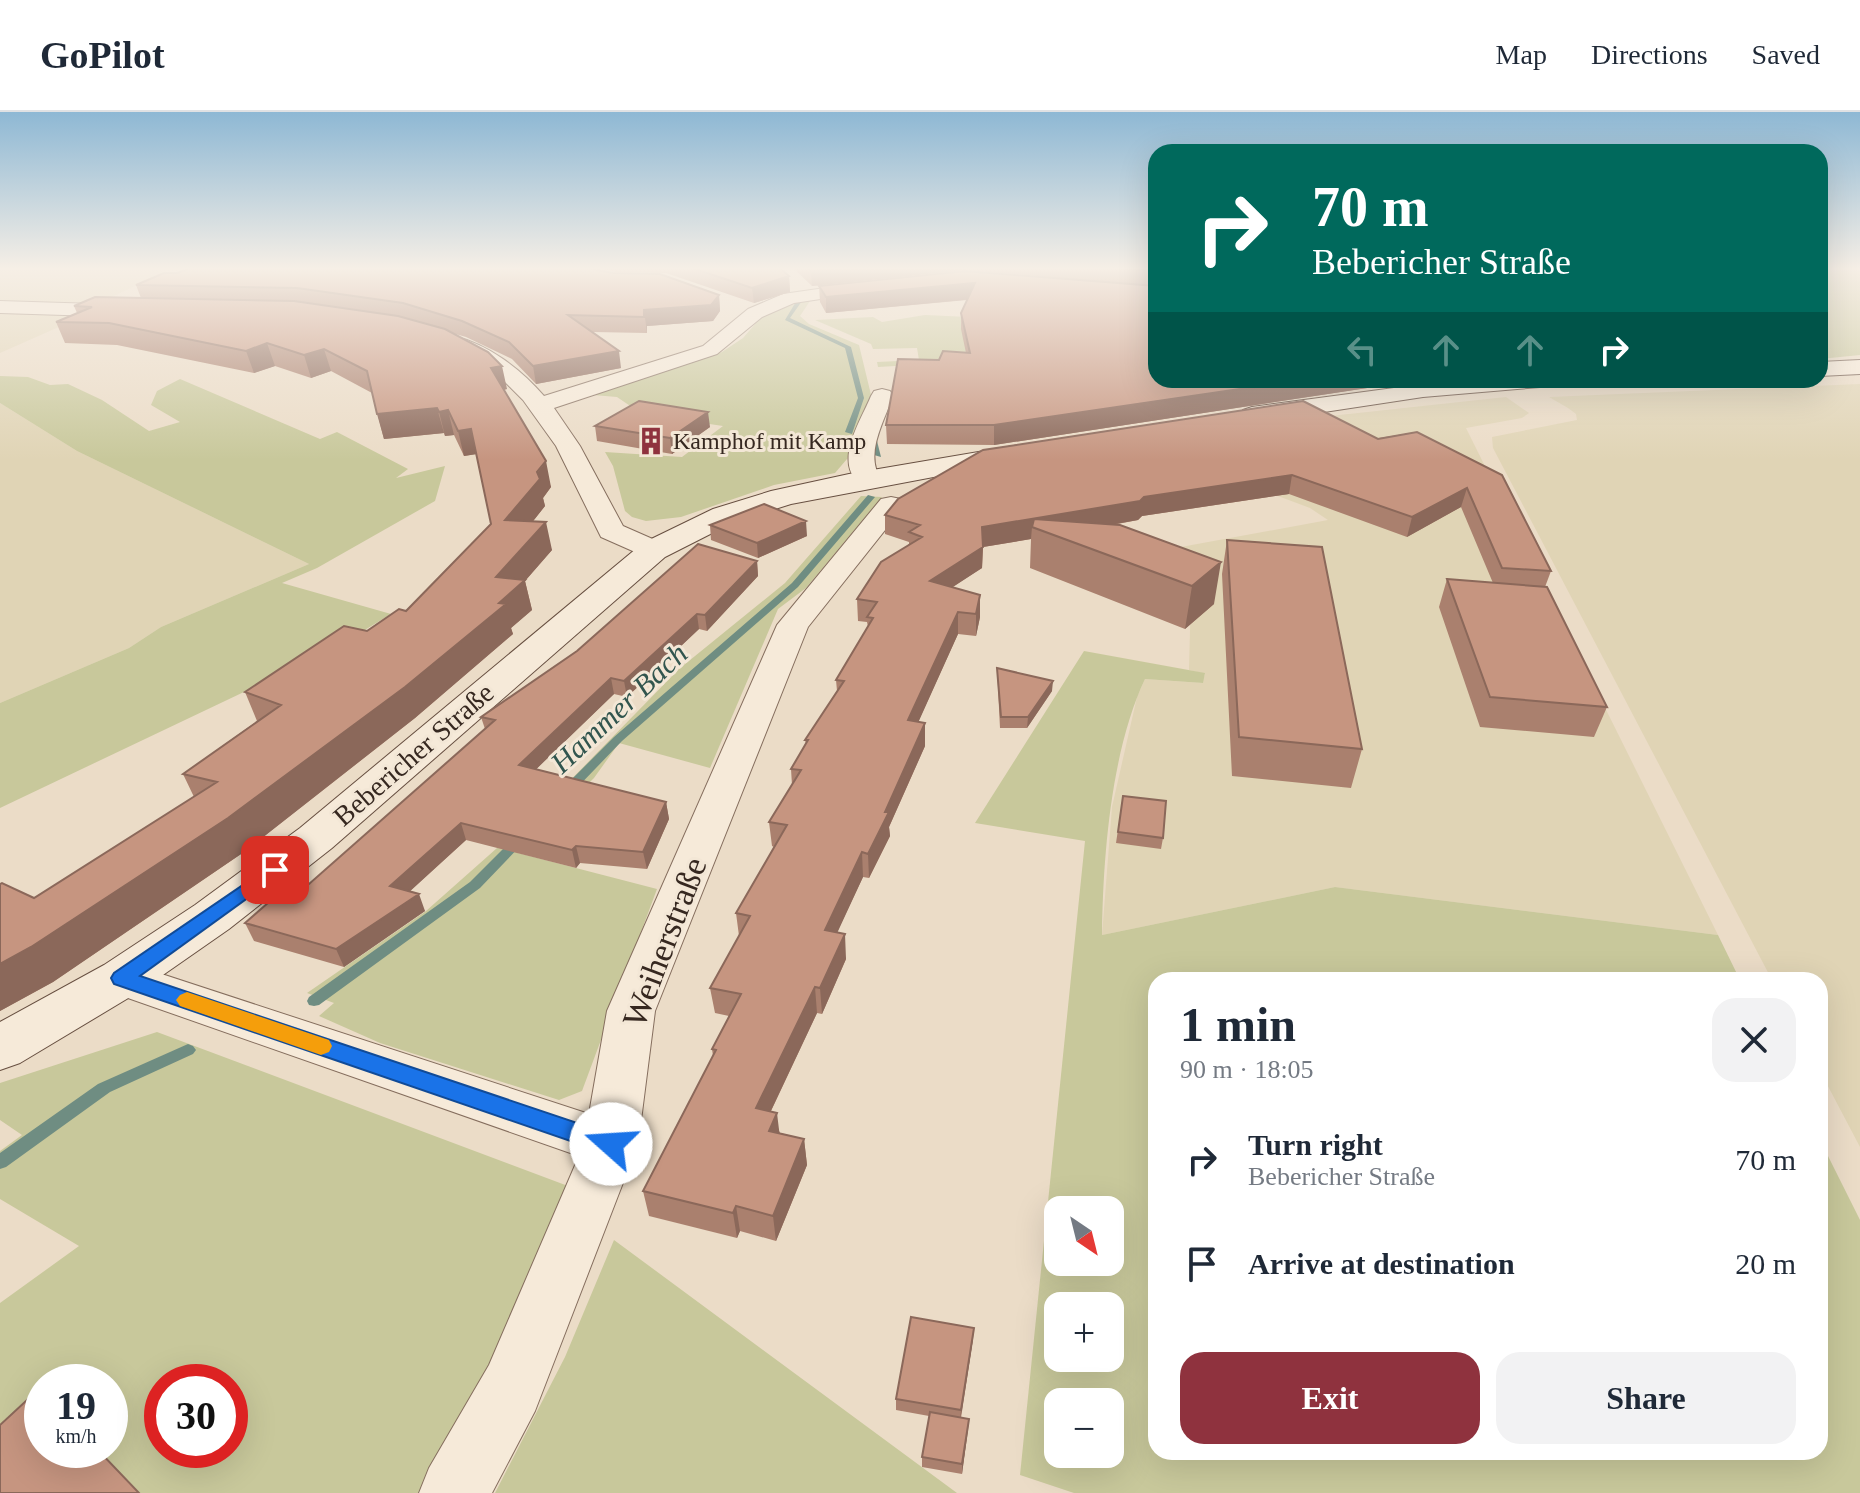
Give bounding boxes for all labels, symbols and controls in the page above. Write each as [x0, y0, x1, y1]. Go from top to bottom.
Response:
text: GoPilot [40, 34, 165, 76]
text: Map [1496, 39, 1547, 70]
text: Directions [1591, 39, 1708, 70]
text: Saved [1752, 39, 1820, 70]
icon: right [1180, 176, 1284, 280]
text: 70 m [1312, 176, 1429, 238]
text: Bebericher Straße [1312, 242, 1571, 282]
icon: left [1340, 328, 1384, 372]
icon: ahead [1424, 328, 1468, 372]
icon: ahead [1508, 328, 1552, 372]
icon: right [1592, 328, 1636, 372]
building icon: Kamphof mit Kamp [636, 426, 666, 456]
place label: Kamphof mit Kamp [673, 428, 866, 454]
water label: Hammer Bach [543, 636, 694, 780]
street label: Bebericher Straße [327, 677, 499, 832]
pin [241, 836, 309, 904]
icon: arrive [253, 848, 297, 892]
street label: Weiherstraße [615, 852, 714, 1032]
text: 1 min [1180, 998, 1296, 1051]
button: close [1712, 998, 1796, 1082]
text: 90 m · 18:05 [1180, 1055, 1314, 1084]
position arrow [569, 1102, 653, 1186]
text: Turn right [1248, 1128, 1383, 1161]
icon: right [1180, 1138, 1224, 1182]
text: 70 m [1735, 1143, 1796, 1176]
text: Bebericher Straße [1248, 1162, 1435, 1191]
north arrow [1044, 1196, 1124, 1276]
map controls [1044, 1196, 1124, 1468]
icon: arrive [1180, 1242, 1224, 1286]
text: Arrive at destination [1248, 1247, 1515, 1280]
text: 20 m [1735, 1247, 1796, 1280]
button: + [1044, 1292, 1124, 1372]
button: Exit [1180, 1352, 1480, 1444]
button: Share [1496, 1352, 1796, 1444]
speed limit sign: 30 [144, 1364, 248, 1468]
text: 19 [56, 1383, 96, 1428]
button: − [1044, 1388, 1124, 1468]
text: km/h [55, 1425, 97, 1447]

